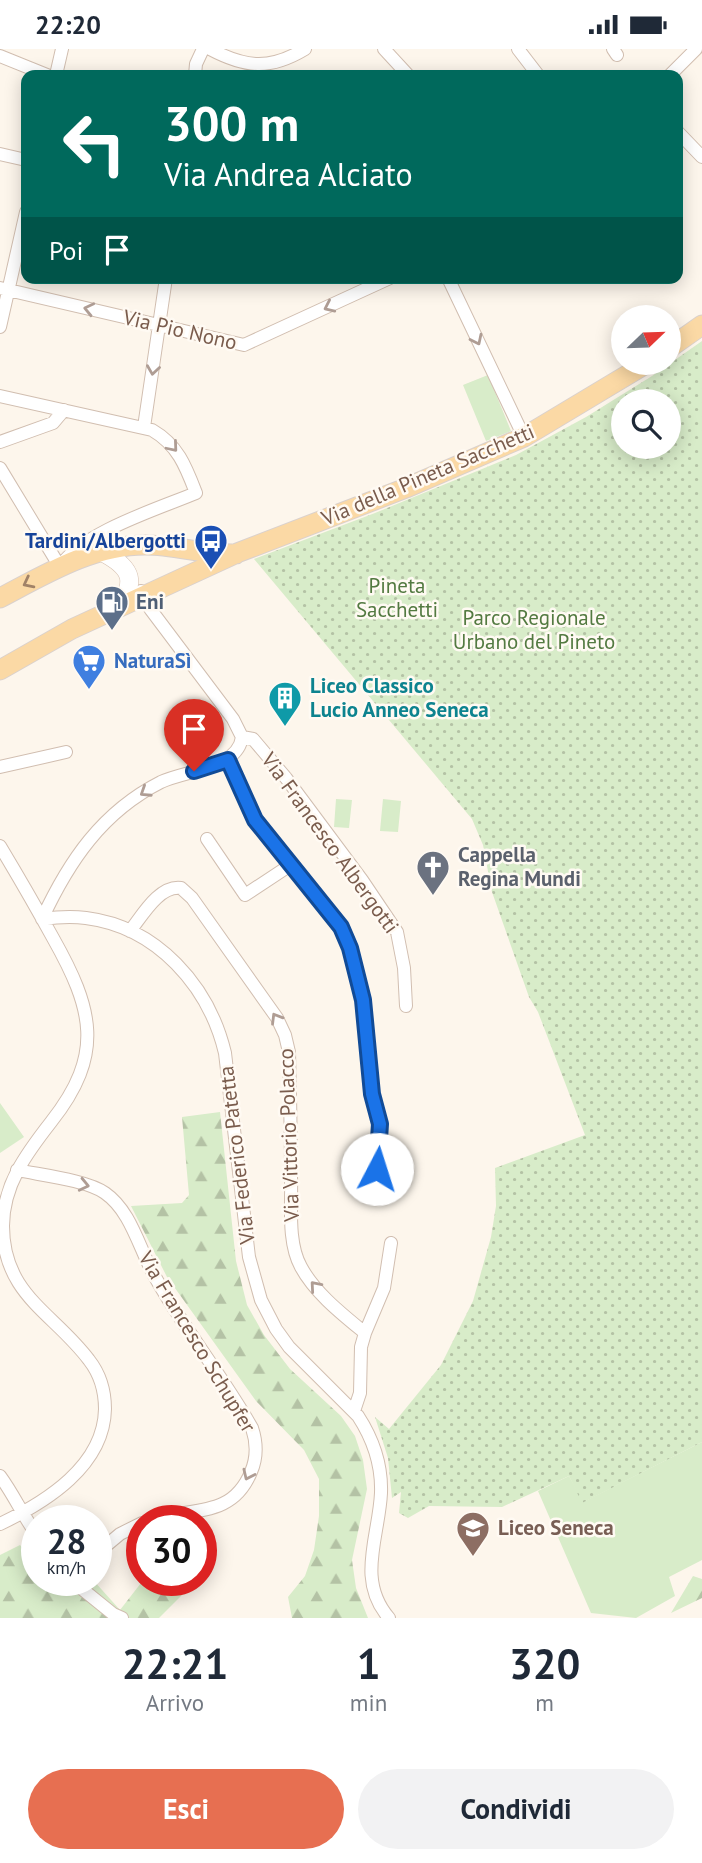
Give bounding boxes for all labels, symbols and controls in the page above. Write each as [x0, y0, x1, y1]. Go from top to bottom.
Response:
text: 22:20 [35, 8, 101, 41]
text: 300 m [164, 91, 299, 155]
icon: left [49, 98, 140, 189]
text: Via Andrea Alciato [164, 153, 413, 195]
icon: arrive [98, 231, 136, 269]
text: Poi [49, 234, 84, 267]
one-way arrow [323, 299, 336, 313]
one-way arrow [83, 302, 95, 317]
street label: Via Pio Nono [120, 303, 240, 356]
north arrow [611, 305, 681, 375]
map controls [611, 305, 681, 459]
one-way arrow [469, 333, 483, 345]
one-way arrow [145, 364, 160, 376]
button: search [611, 389, 681, 459]
street label: Via della Pineta Sacchetti [316, 417, 538, 532]
one-way arrow [164, 439, 177, 452]
bus stop icon: Tardini/Albergotti [192, 522, 230, 571]
place label: Tardini/Albergotti [25, 527, 186, 554]
park label: Pineta Sacchetti [356, 572, 438, 623]
one-way arrow [23, 575, 35, 589]
fuel station icon: Eni [93, 583, 131, 632]
place label: Eni [136, 588, 164, 615]
park label: Parco Regionale Urbano del Pineto [453, 604, 615, 655]
supermarket icon: NaturaSì [70, 642, 108, 691]
place label: NaturaSì [114, 647, 191, 674]
place label: Liceo Classico Lucio Anneo Seneca [310, 672, 489, 723]
building icon: Liceo Classico Lucio Anneo Seneca [266, 679, 304, 728]
pin [164, 699, 224, 771]
icon: arrive [175, 710, 213, 748]
street label: Via Francesco Albergotti [255, 746, 405, 938]
one-way arrow [140, 784, 153, 797]
place label: Cappella Regina Mundi [458, 841, 581, 892]
church icon: Cappella Regina Mundi [414, 848, 452, 897]
one-way arrow [271, 1013, 284, 1026]
street label: Via Vittorio Polacco [272, 1048, 305, 1223]
street label: Via Federico Patetta [212, 1064, 261, 1247]
position arrow [340, 1132, 414, 1206]
one-way arrow [78, 1176, 90, 1191]
street label: Via Francesco Schupfer [132, 1245, 262, 1437]
one-way arrow [311, 1281, 323, 1294]
one-way arrow [242, 1468, 256, 1480]
speed limit sign: 30 [126, 1505, 217, 1596]
school or university icon: Liceo Seneca [454, 1509, 492, 1558]
place label: Liceo Seneca [498, 1514, 614, 1541]
text: 28 [47, 1518, 86, 1564]
text: km/h [47, 1556, 86, 1579]
text: 22:21 [122, 1636, 228, 1691]
text: 1 [357, 1636, 380, 1691]
text: 320 [509, 1636, 580, 1691]
text: Arrivo [146, 1688, 204, 1717]
text: min [350, 1688, 387, 1717]
text: m [535, 1688, 554, 1717]
button: Esci [28, 1769, 344, 1849]
button: Condividi [358, 1769, 674, 1849]

